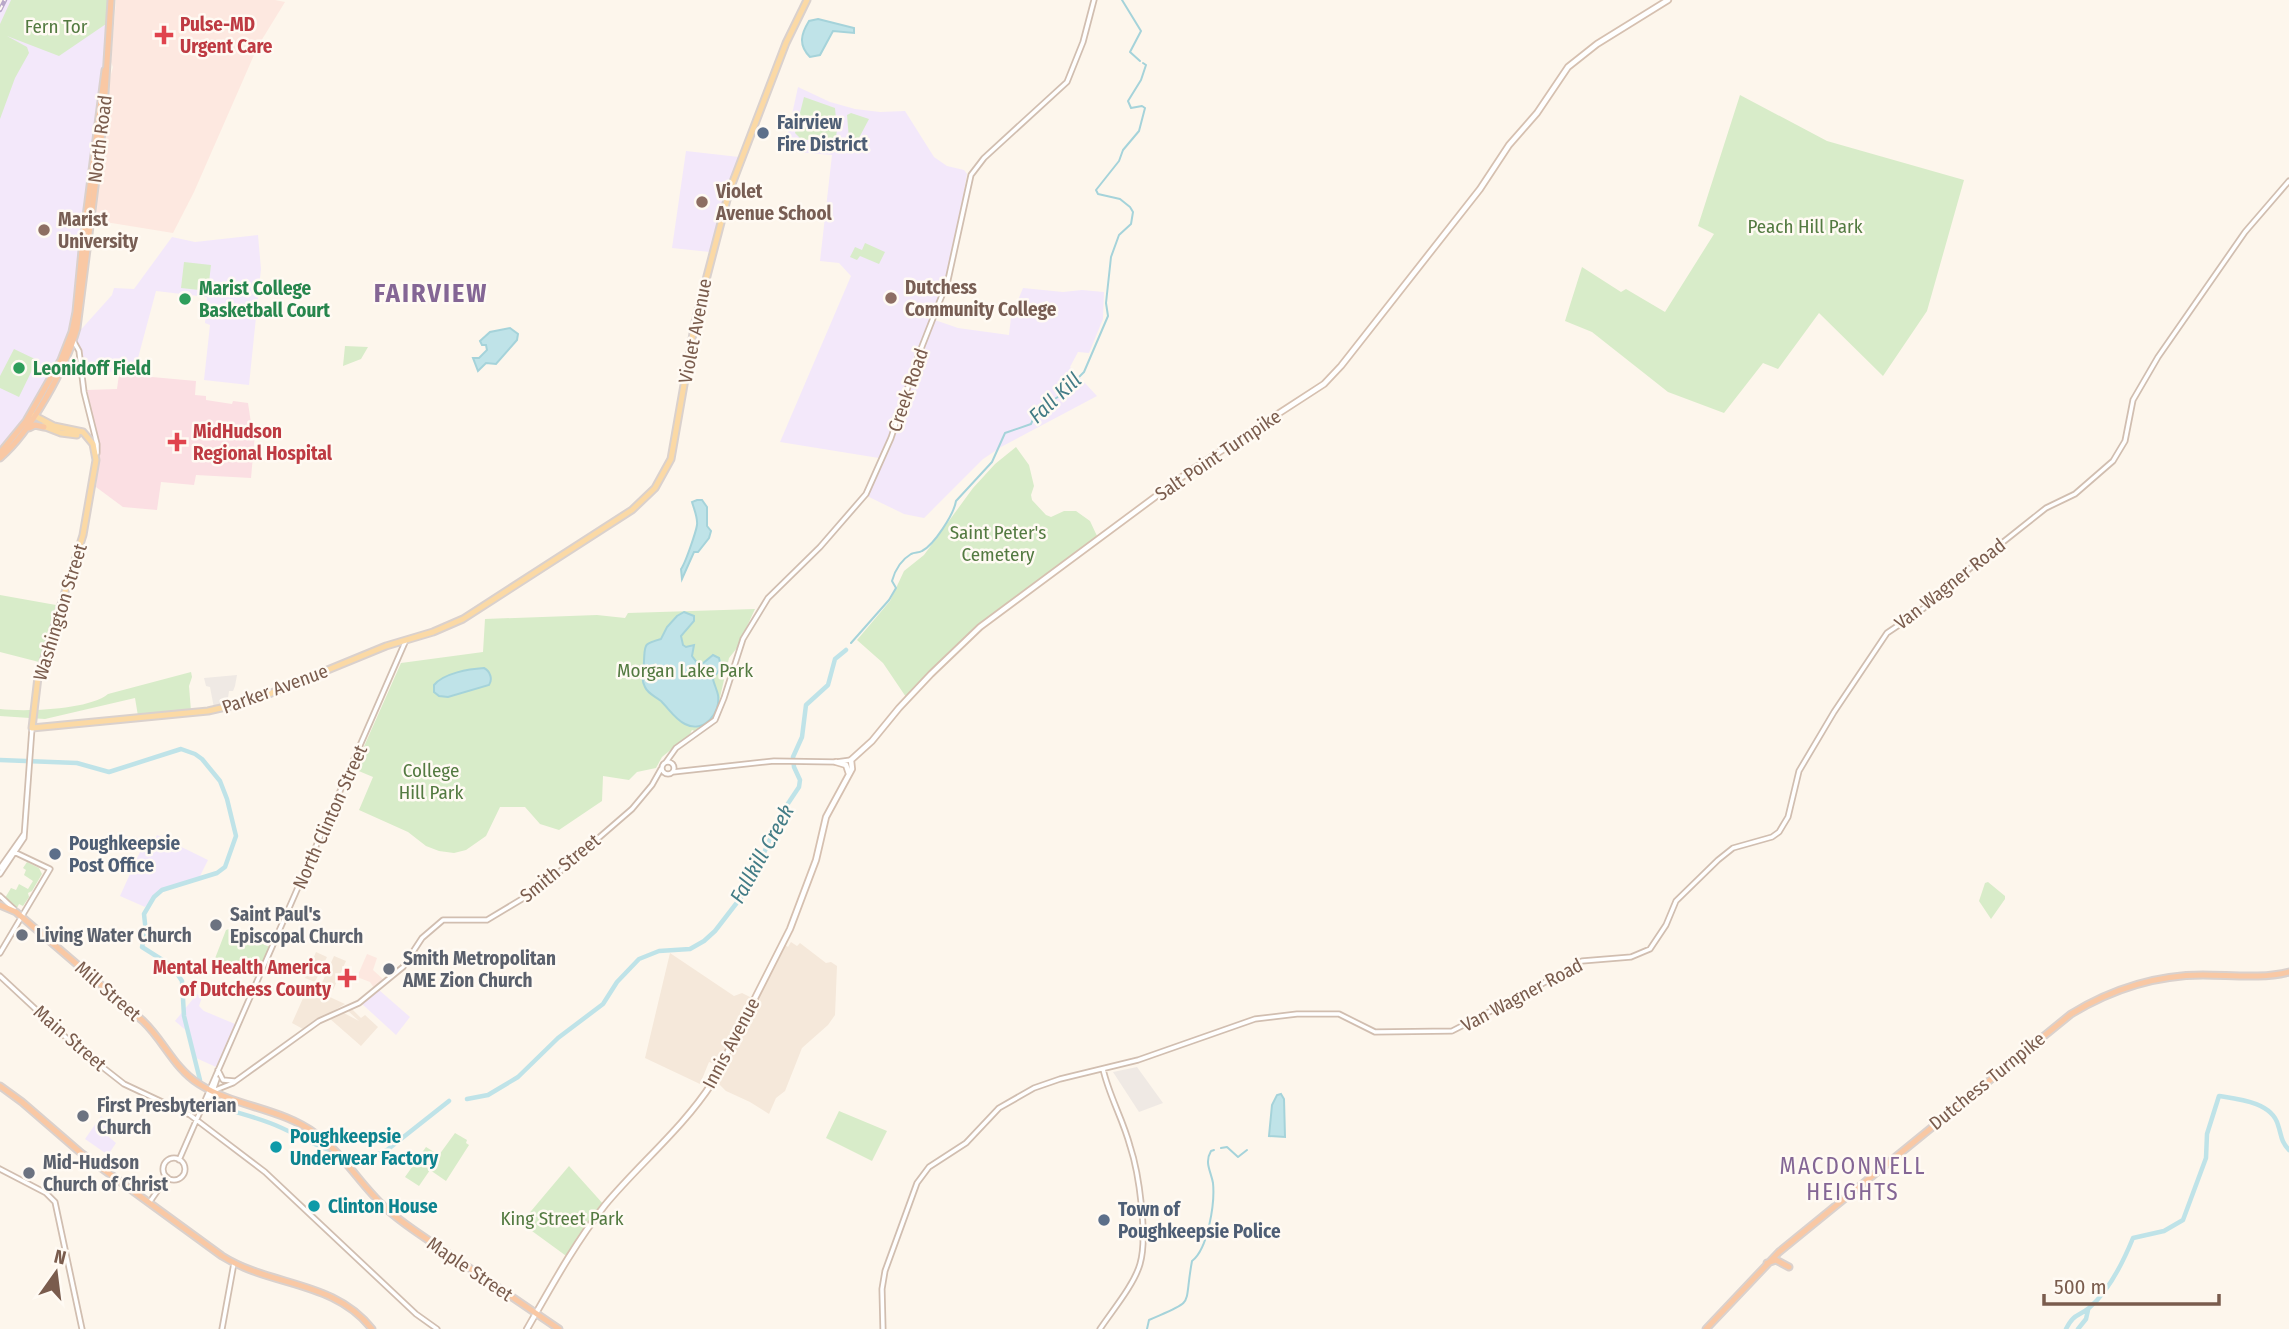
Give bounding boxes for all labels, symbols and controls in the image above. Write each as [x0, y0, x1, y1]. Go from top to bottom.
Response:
place label: Pulse-MD Urgent Care [180, 13, 273, 58]
park label: Fern Tor [25, 15, 88, 38]
marker: Pulse-MD Urgent Care [154, 25, 174, 45]
street label: North Road [83, 94, 117, 184]
place label: Fairview Fire District [777, 111, 868, 156]
marker: Fairview Fire District [755, 125, 771, 141]
place label: Violet Avenue School [715, 180, 833, 225]
marker: Violet Avenue School [694, 194, 710, 210]
place label: Marist University [58, 208, 139, 253]
park label: Peach Hill Park [1747, 215, 1863, 238]
marker: Marist University [36, 222, 52, 238]
place label: Dutchess Community College [905, 276, 1057, 321]
place label: Marist College Basketball Court [199, 277, 330, 322]
street label: Violet Avenue [674, 277, 716, 385]
district label: FAIRVIEW [374, 278, 488, 309]
marker: Dutchess Community College [883, 290, 899, 306]
marker: Marist College Basketball Court [177, 291, 193, 307]
street label: Creek Road [883, 345, 933, 435]
place label: Leonidoff Field [33, 357, 151, 380]
marker: Leonidoff Field [11, 360, 27, 376]
water label: Fall Kill [1023, 367, 1087, 429]
street label: Salt Point Turnpike [1151, 404, 1285, 506]
place label: MidHudson Regional Hospital [193, 420, 333, 465]
marker: MidHudson Regional Hospital [167, 432, 187, 452]
park label: Saint Peter's Cemetery [950, 521, 1046, 566]
street label: Van Wagner Road [1890, 534, 2010, 634]
street label: Washington Street [28, 540, 92, 683]
street label: Parker Avenue [219, 659, 331, 719]
park label: Morgan Lake Park [617, 659, 753, 682]
street label: North Clinton Street [288, 741, 372, 893]
park label: College Hill Park [399, 759, 463, 804]
water label: Fallkill Creek [724, 800, 800, 908]
street label: Smith Street [515, 828, 605, 907]
place label: Poughkeepsie Post Office [69, 832, 180, 877]
marker: Poughkeepsie Post Office [47, 846, 63, 862]
place label: Saint Paul's Episcopal Church [230, 903, 363, 948]
marker: Saint Paul's Episcopal Church [208, 917, 224, 933]
place label: Living Water Church [36, 924, 192, 947]
marker: Living Water Church [14, 927, 30, 943]
place label: Smith Metropolitan AME Zion Church [402, 947, 556, 992]
street label: Van Wagner Road [1457, 953, 1587, 1037]
street label: Mill Street [70, 956, 146, 1026]
place label: Mental Health America of Dutchess County [153, 956, 332, 1001]
marker: Smith Metropolitan AME Zion Church [381, 961, 397, 977]
marker: Mental Health America of Dutchess County [337, 968, 357, 988]
street label: Innis Avenue [697, 994, 765, 1092]
street label: Main Street [29, 1000, 112, 1076]
street label: Dutchess Turnpike [1924, 1027, 2050, 1135]
place label: First Presbyterian Church [97, 1094, 236, 1139]
marker: First Presbyterian Church [75, 1108, 91, 1124]
place label: Poughkeepsie Underwear Factory [290, 1125, 439, 1170]
marker: Poughkeepsie Underwear Factory [268, 1139, 284, 1155]
place label: Mid-Hudson Church of Christ [43, 1151, 168, 1196]
district label: MACDONNELL HEIGHTS [1780, 1152, 1926, 1206]
marker: Mid-Hudson Church of Christ [21, 1165, 37, 1181]
place label: Clinton House [328, 1195, 438, 1218]
marker: Clinton House [306, 1198, 322, 1214]
place label: Town of Poughkeepsie Police [1118, 1198, 1281, 1243]
park label: King Street Park [500, 1207, 624, 1230]
marker: Town of Poughkeepsie Police [1096, 1212, 1112, 1228]
street label: Maple Street [423, 1232, 518, 1306]
north arrow [21, 1238, 91, 1308]
text: N [52, 1244, 68, 1270]
scale bar [2044, 1262, 2219, 1306]
text: 500 m [2054, 1274, 2107, 1300]

